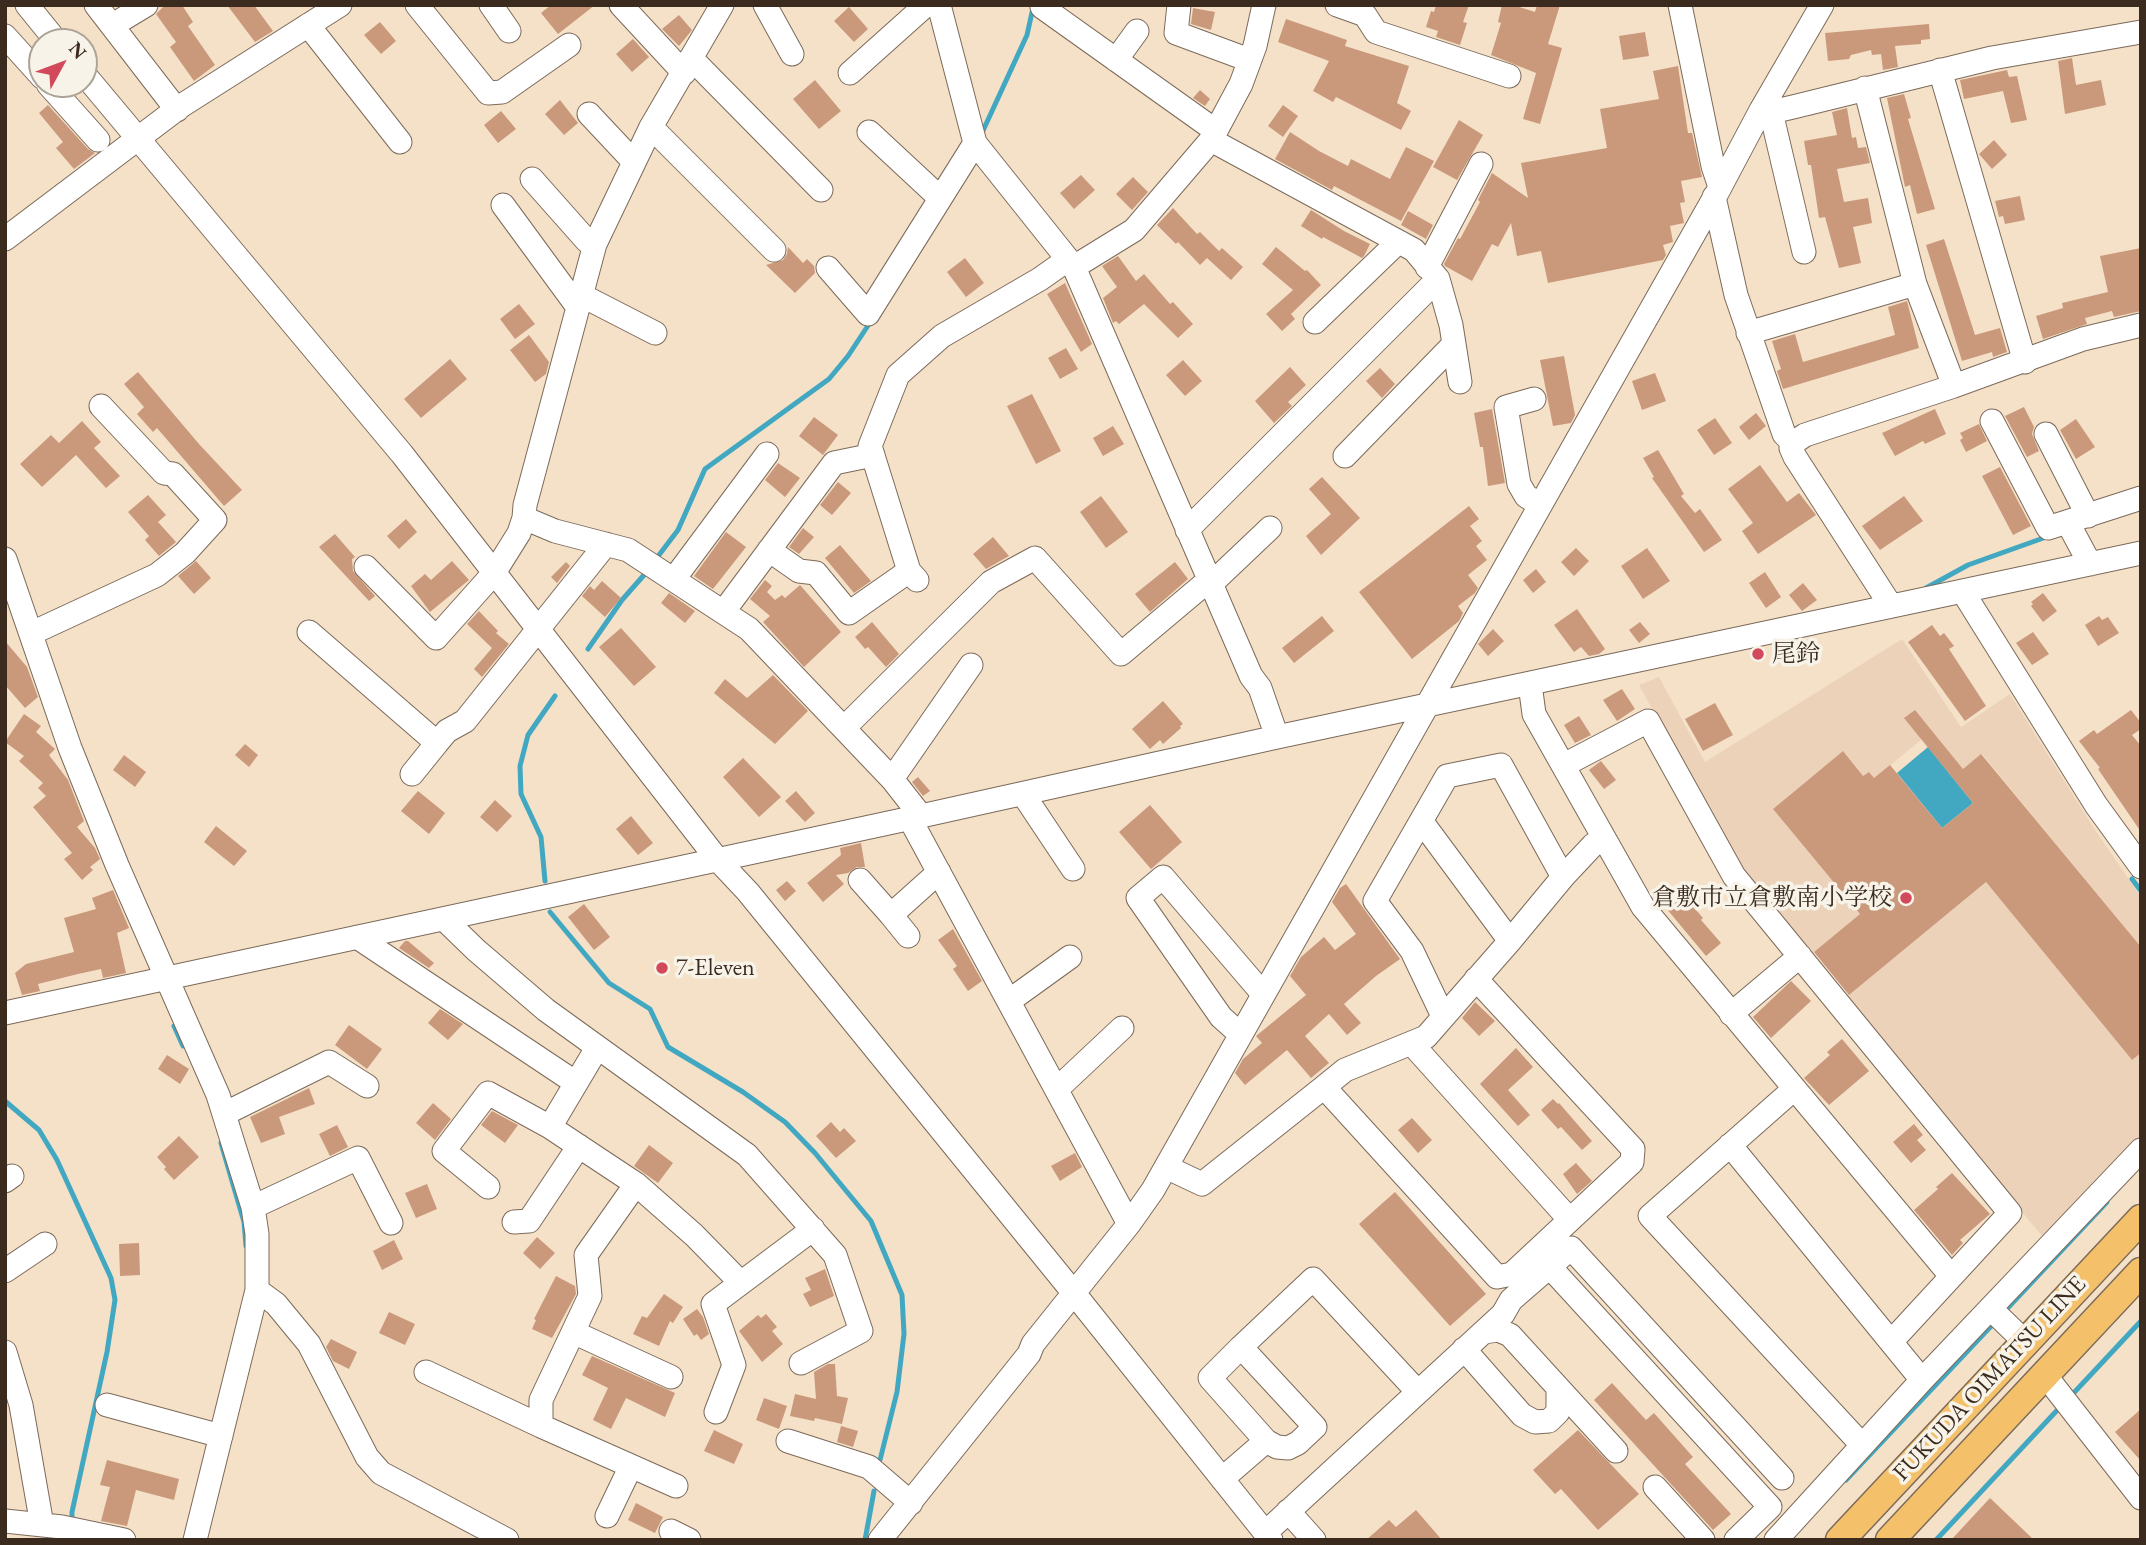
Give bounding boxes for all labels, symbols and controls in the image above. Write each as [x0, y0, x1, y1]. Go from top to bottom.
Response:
north arrow [28, 28, 98, 98]
text: N [63, 36, 92, 64]
place label: 尾鈴 [1772, 640, 1820, 668]
marker: 尾鈴 [1750, 646, 1766, 662]
place label: 倉敷市立倉敷南小学校 [1652, 884, 1892, 912]
marker: 倉敷市立倉敷南小学校 [1898, 890, 1914, 906]
place label: 7-Eleven [676, 954, 755, 982]
marker: 7-Eleven [654, 960, 670, 976]
street label: FUKUDA OIMATSU LINE [1887, 1271, 2093, 1487]

